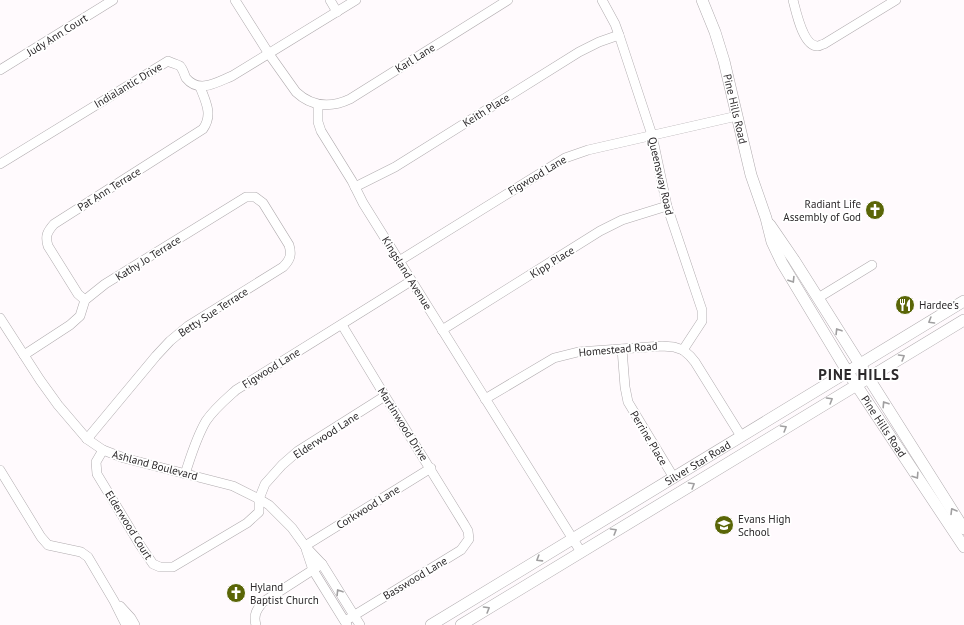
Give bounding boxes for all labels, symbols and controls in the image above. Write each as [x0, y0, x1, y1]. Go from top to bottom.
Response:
street label: Judy Ann Court [23, 11, 90, 60]
street label: Karl Lane [393, 40, 438, 76]
street label: Indialantic Drive [91, 59, 165, 111]
street label: Pine Hills Road [720, 72, 750, 145]
street label: Keith Place [460, 90, 512, 130]
street label: Queensway Road [645, 136, 677, 216]
street label: Figwood Lane [505, 152, 569, 198]
street label: Pat Ann Terrace [75, 164, 144, 214]
place label: Radiant Life Assembly of God [783, 197, 861, 224]
church icon: Radiant Life Assembly of God [864, 199, 886, 221]
street label: Kathy Jo Terrace [113, 232, 184, 284]
street label: Kingsland Avenue [379, 234, 435, 313]
street label: Kipp Place [527, 243, 577, 281]
one-way arrow [787, 276, 795, 283]
street label: Betty Sue Terrace [175, 284, 251, 340]
restaurant icon: Hardee's [894, 294, 916, 316]
place label: Hardee's [919, 298, 959, 312]
one-way arrow [928, 316, 935, 323]
one-way arrow [836, 328, 843, 335]
street label: Homestead Road [578, 339, 658, 359]
street label: Figwood Lane [239, 344, 303, 391]
one-way arrow [898, 355, 905, 362]
district label: PINE HILLS [818, 365, 900, 384]
street label: Martinwood Drive [375, 385, 431, 464]
street label: Pine Hills Road [858, 393, 909, 460]
one-way arrow [826, 398, 833, 405]
one-way arrow [882, 401, 890, 408]
street label: Elderwood Lane [291, 408, 362, 461]
street label: Perrine Place [627, 408, 671, 468]
one-way arrow [780, 426, 787, 433]
street label: Silver Star Road [662, 438, 733, 488]
street label: Ashland Boulevard [111, 447, 199, 483]
one-way arrow [911, 472, 919, 479]
street label: Corkwood Lane [334, 482, 403, 532]
one-way arrow [688, 482, 695, 489]
street label: Elderwood Court [102, 488, 156, 562]
one-way arrow [951, 508, 958, 515]
place label: Evans High School [738, 512, 791, 539]
school or university icon: Evans High School [713, 514, 735, 536]
one-way arrow [610, 529, 617, 536]
street label: Basswood Lane [380, 553, 450, 603]
one-way arrow [536, 554, 543, 561]
place label: Hyland Baptist Church [250, 580, 319, 607]
church icon: Hyland Baptist Church [225, 582, 247, 604]
one-way arrow [337, 589, 344, 596]
one-way arrow [483, 607, 490, 614]

